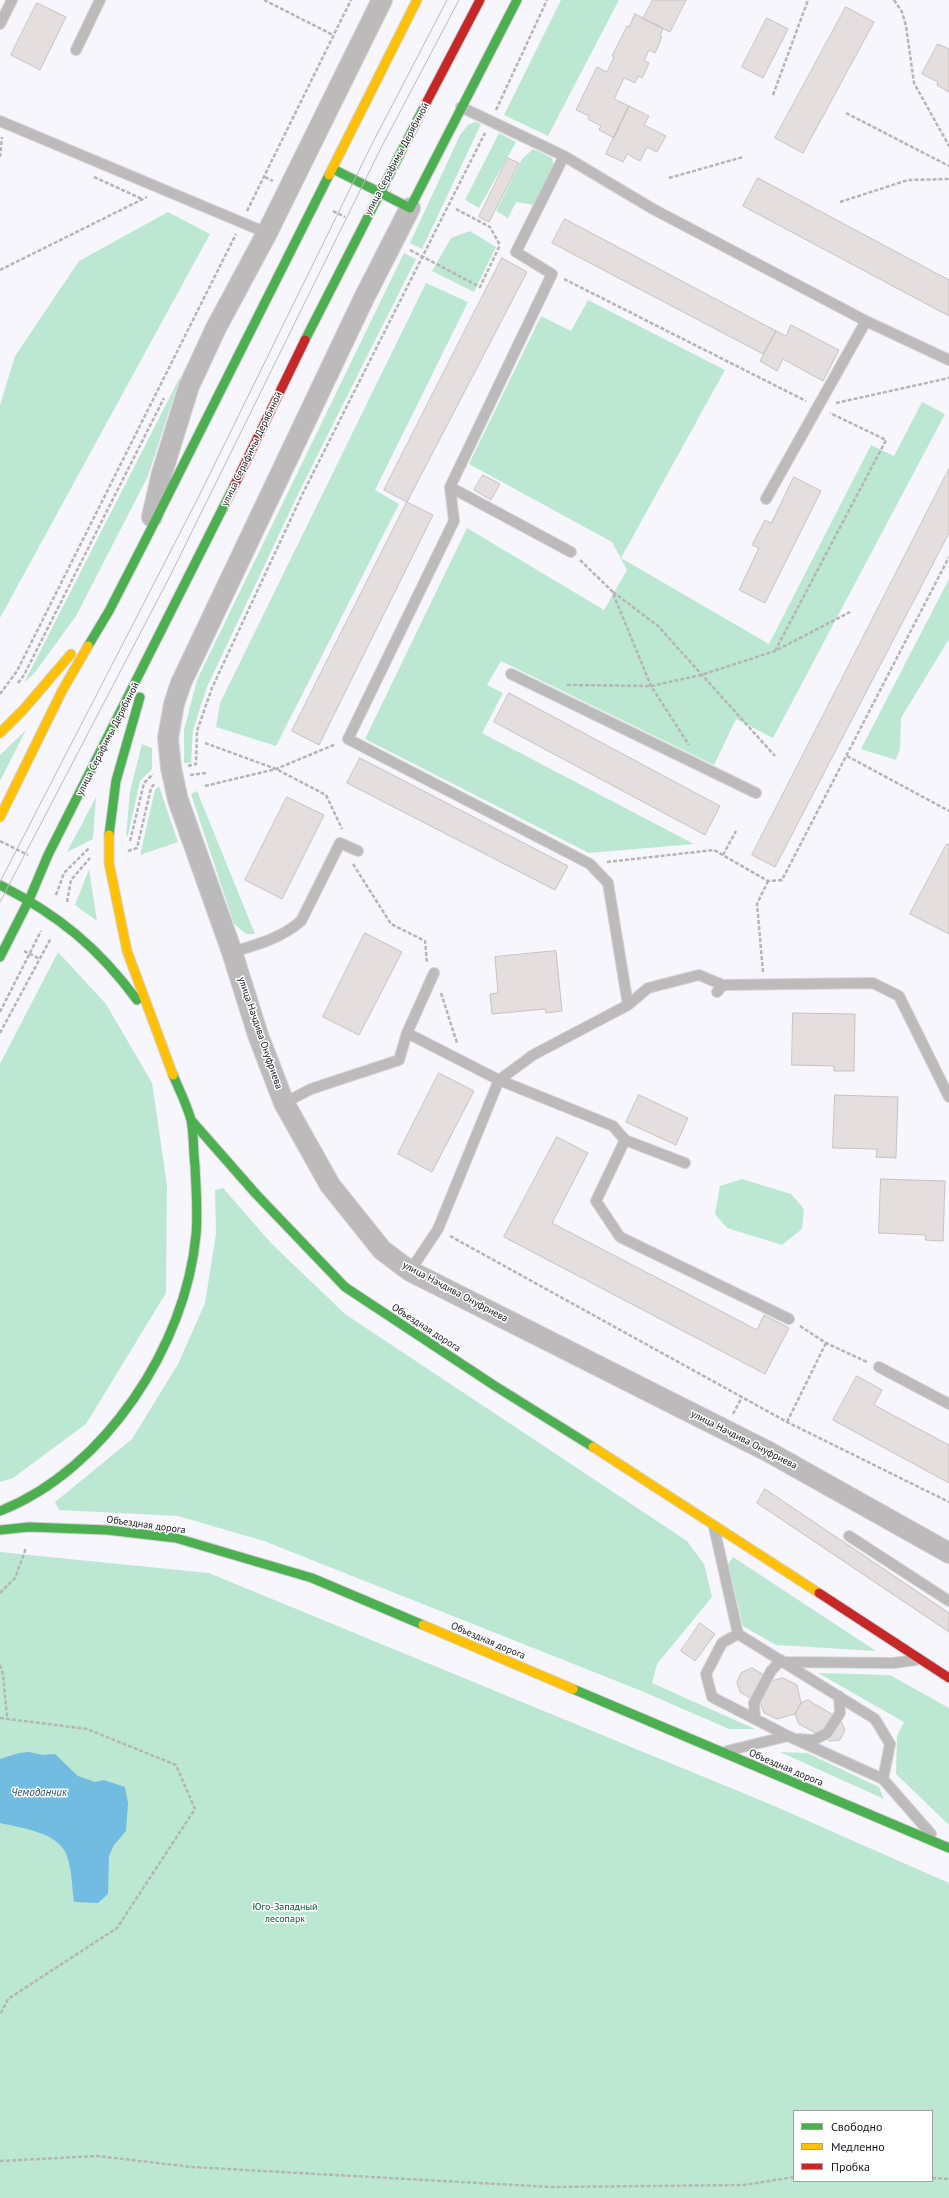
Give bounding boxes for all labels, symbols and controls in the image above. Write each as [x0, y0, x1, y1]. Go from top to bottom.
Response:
street label: улица Серафимы Дерябиной [362, 101, 432, 217]
street label: улица Серафимы Дерябиной [219, 390, 285, 508]
street label: улица Серафимы Дерябиной [74, 680, 142, 798]
street label: улица Начдива Онуфриева [235, 975, 285, 1091]
street label: улица Начдива Онуфриева [400, 1259, 510, 1325]
street label: Объездная дорога [389, 1301, 463, 1355]
street label: улица Начдива Онуфриева [689, 1408, 799, 1472]
street label: Объездная дорога [106, 1514, 186, 1536]
street label: Объездная дорога [449, 1620, 527, 1662]
street label: Объездная дорога [747, 1747, 825, 1789]
water label: Чемоданчик [11, 1786, 67, 1800]
park label: Юго-Западный лесопарк [253, 1901, 317, 1924]
legend [793, 2110, 933, 2182]
text: Свободно [831, 2119, 882, 2134]
text: Медленно [831, 2139, 885, 2154]
text: Пробка [831, 2159, 870, 2174]

